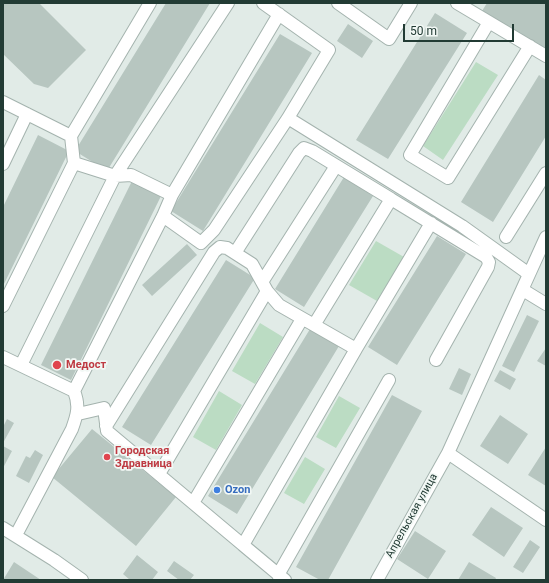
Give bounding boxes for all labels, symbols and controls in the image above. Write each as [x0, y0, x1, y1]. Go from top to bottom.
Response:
scale bar [405, 16, 516, 42]
text: 50 m [410, 24, 437, 38]
place label: Медост [66, 358, 106, 372]
marker: Медост [51, 359, 63, 371]
place label: Городская Здравница [115, 444, 172, 470]
marker: Городская Здравница [102, 452, 112, 462]
street label: Апрельская улица [383, 471, 441, 561]
place label: Ozon [225, 483, 250, 497]
marker: Ozon [212, 485, 222, 495]

